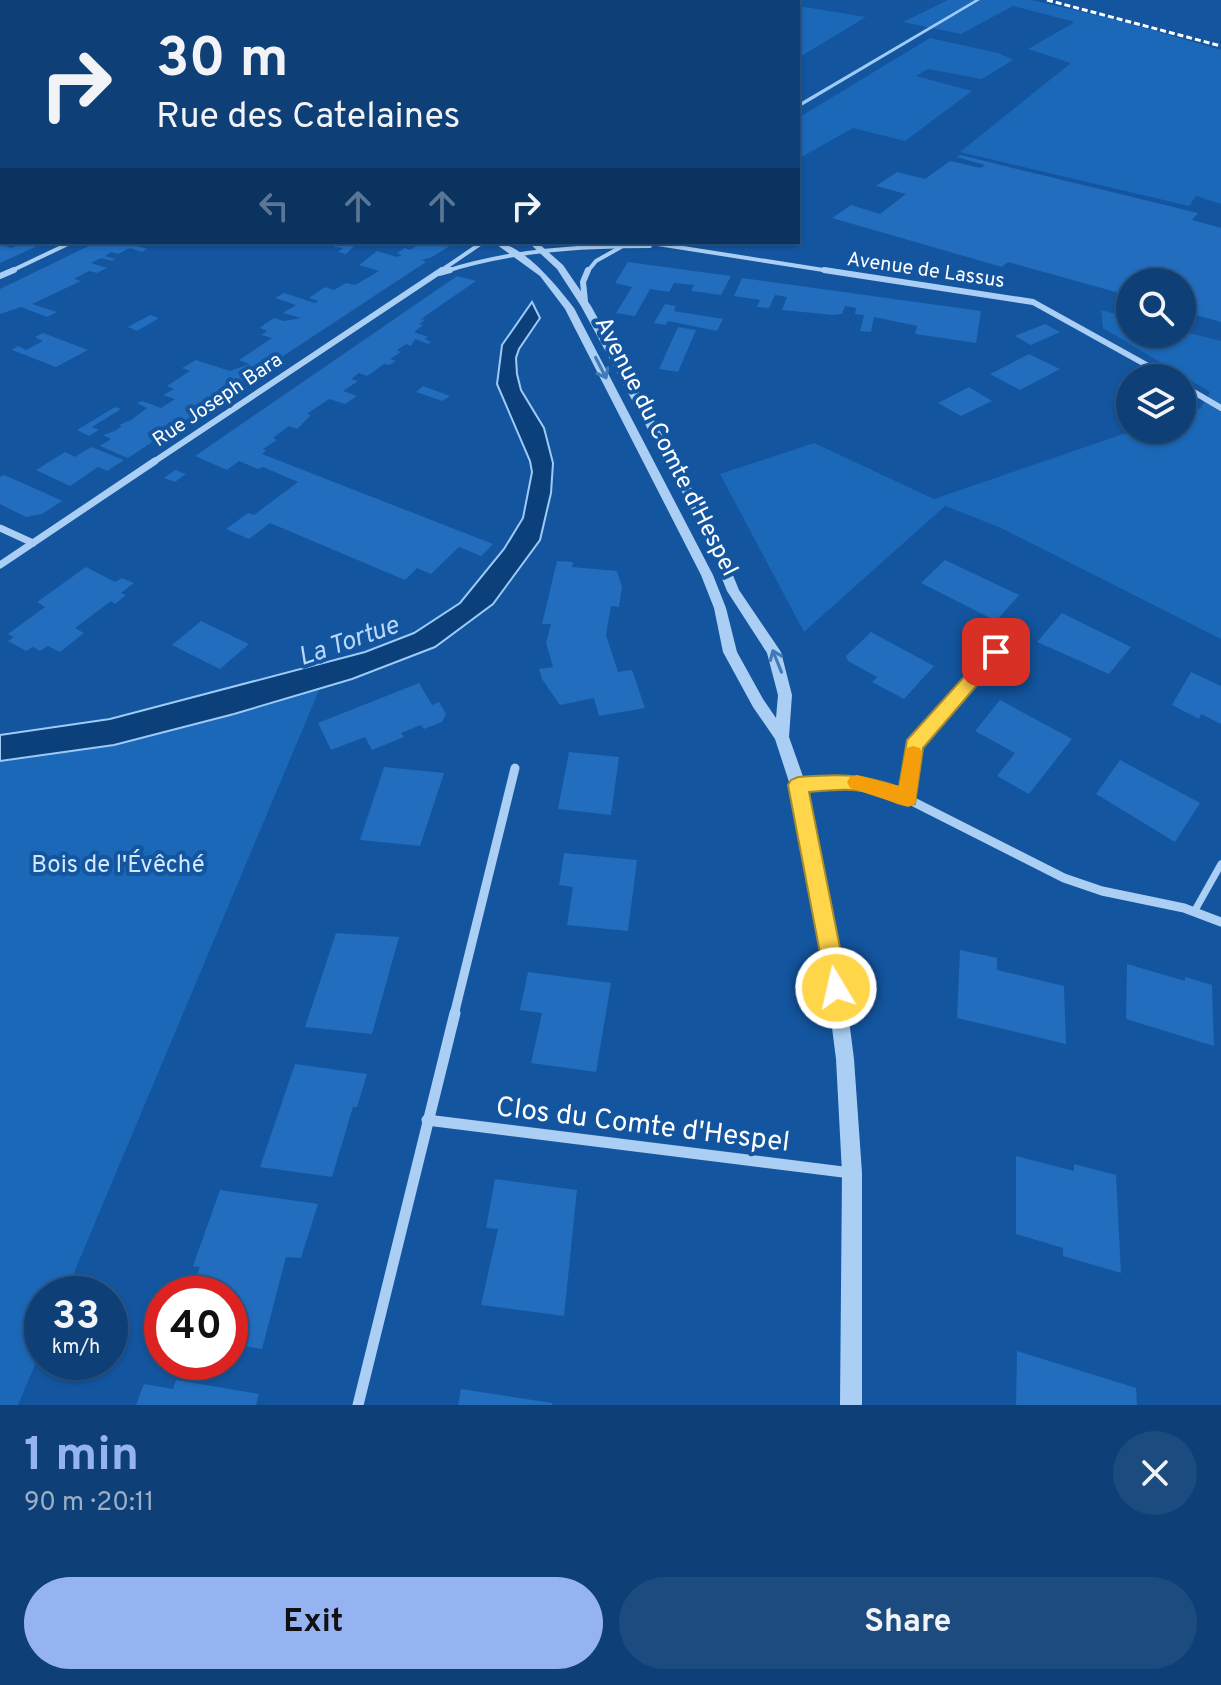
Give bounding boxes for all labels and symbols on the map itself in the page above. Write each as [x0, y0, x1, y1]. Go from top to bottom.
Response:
street label: Avenue de Lassus [845, 247, 1006, 295]
street label: Avenue du Comte d'Hespel [587, 312, 744, 582]
street label: Rue Joseph Bara [148, 348, 288, 454]
one-way arrow [593, 356, 609, 380]
water label: La Tortue [294, 610, 404, 675]
pin [962, 618, 1030, 686]
one-way arrow [769, 649, 783, 674]
park label: Bois de l'Évêché [31, 849, 205, 881]
position arrow [794, 946, 878, 1030]
street label: Clos du Comte d'Hespel [494, 1090, 791, 1162]
speed limit sign: 40 [144, 1276, 248, 1380]

